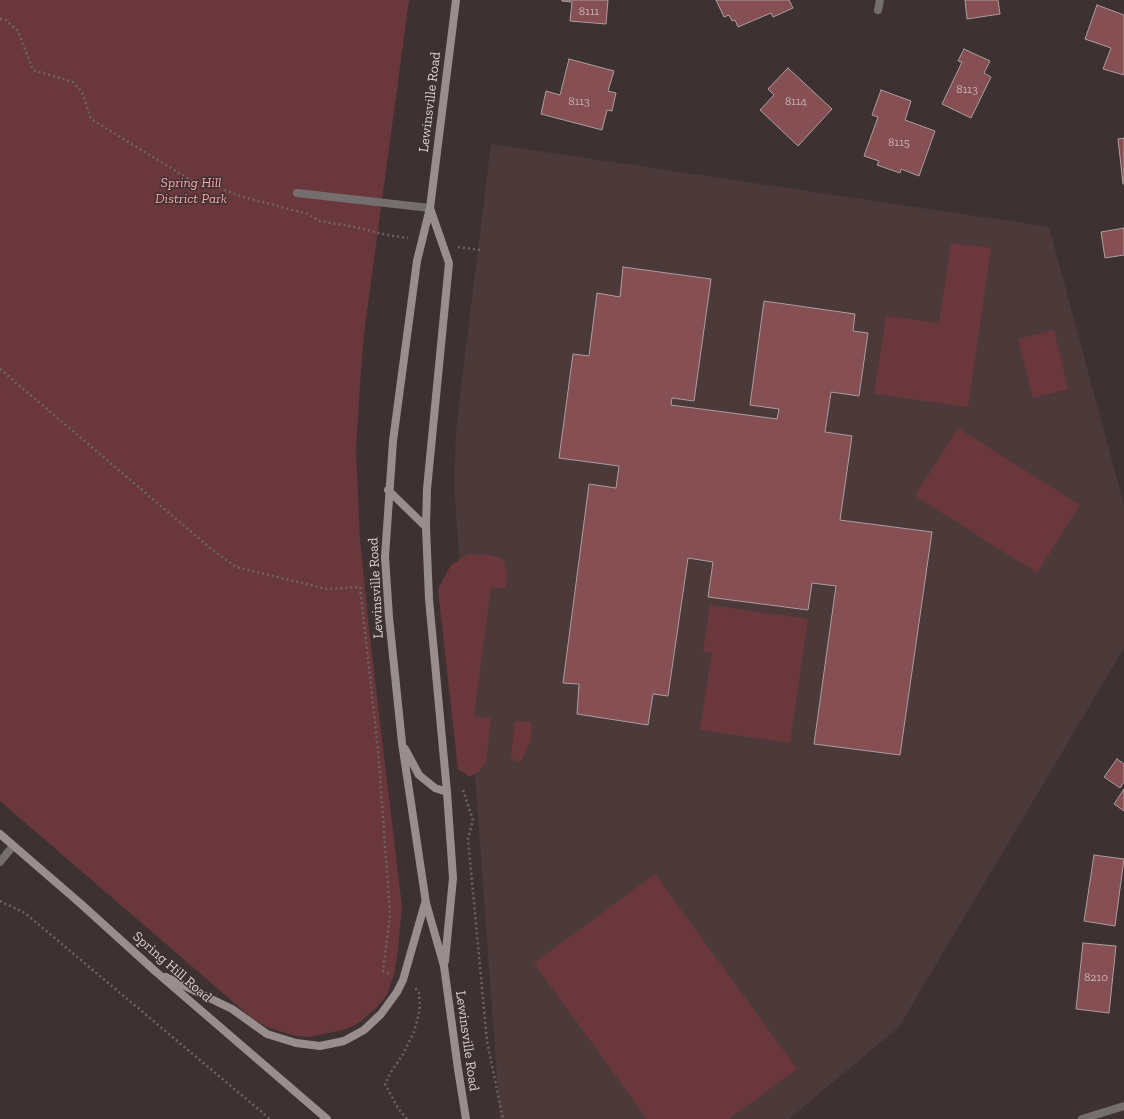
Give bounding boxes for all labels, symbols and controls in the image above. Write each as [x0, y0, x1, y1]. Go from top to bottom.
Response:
house number: 8111 [579, 5, 599, 19]
street label: Lewinsville Road [415, 51, 445, 153]
house number: 8113 [956, 83, 978, 97]
house number: 8113 [568, 95, 590, 109]
house number: 8114 [785, 95, 807, 109]
house number: 8115 [888, 136, 910, 150]
park label: Spring Hill District Park [155, 175, 227, 208]
street label: Lewinsville Road [365, 537, 387, 639]
street label: Spring Hill Road [129, 928, 215, 1006]
house number: 8210 [1084, 971, 1108, 985]
street label: Lewinsville Road [452, 990, 482, 1092]

